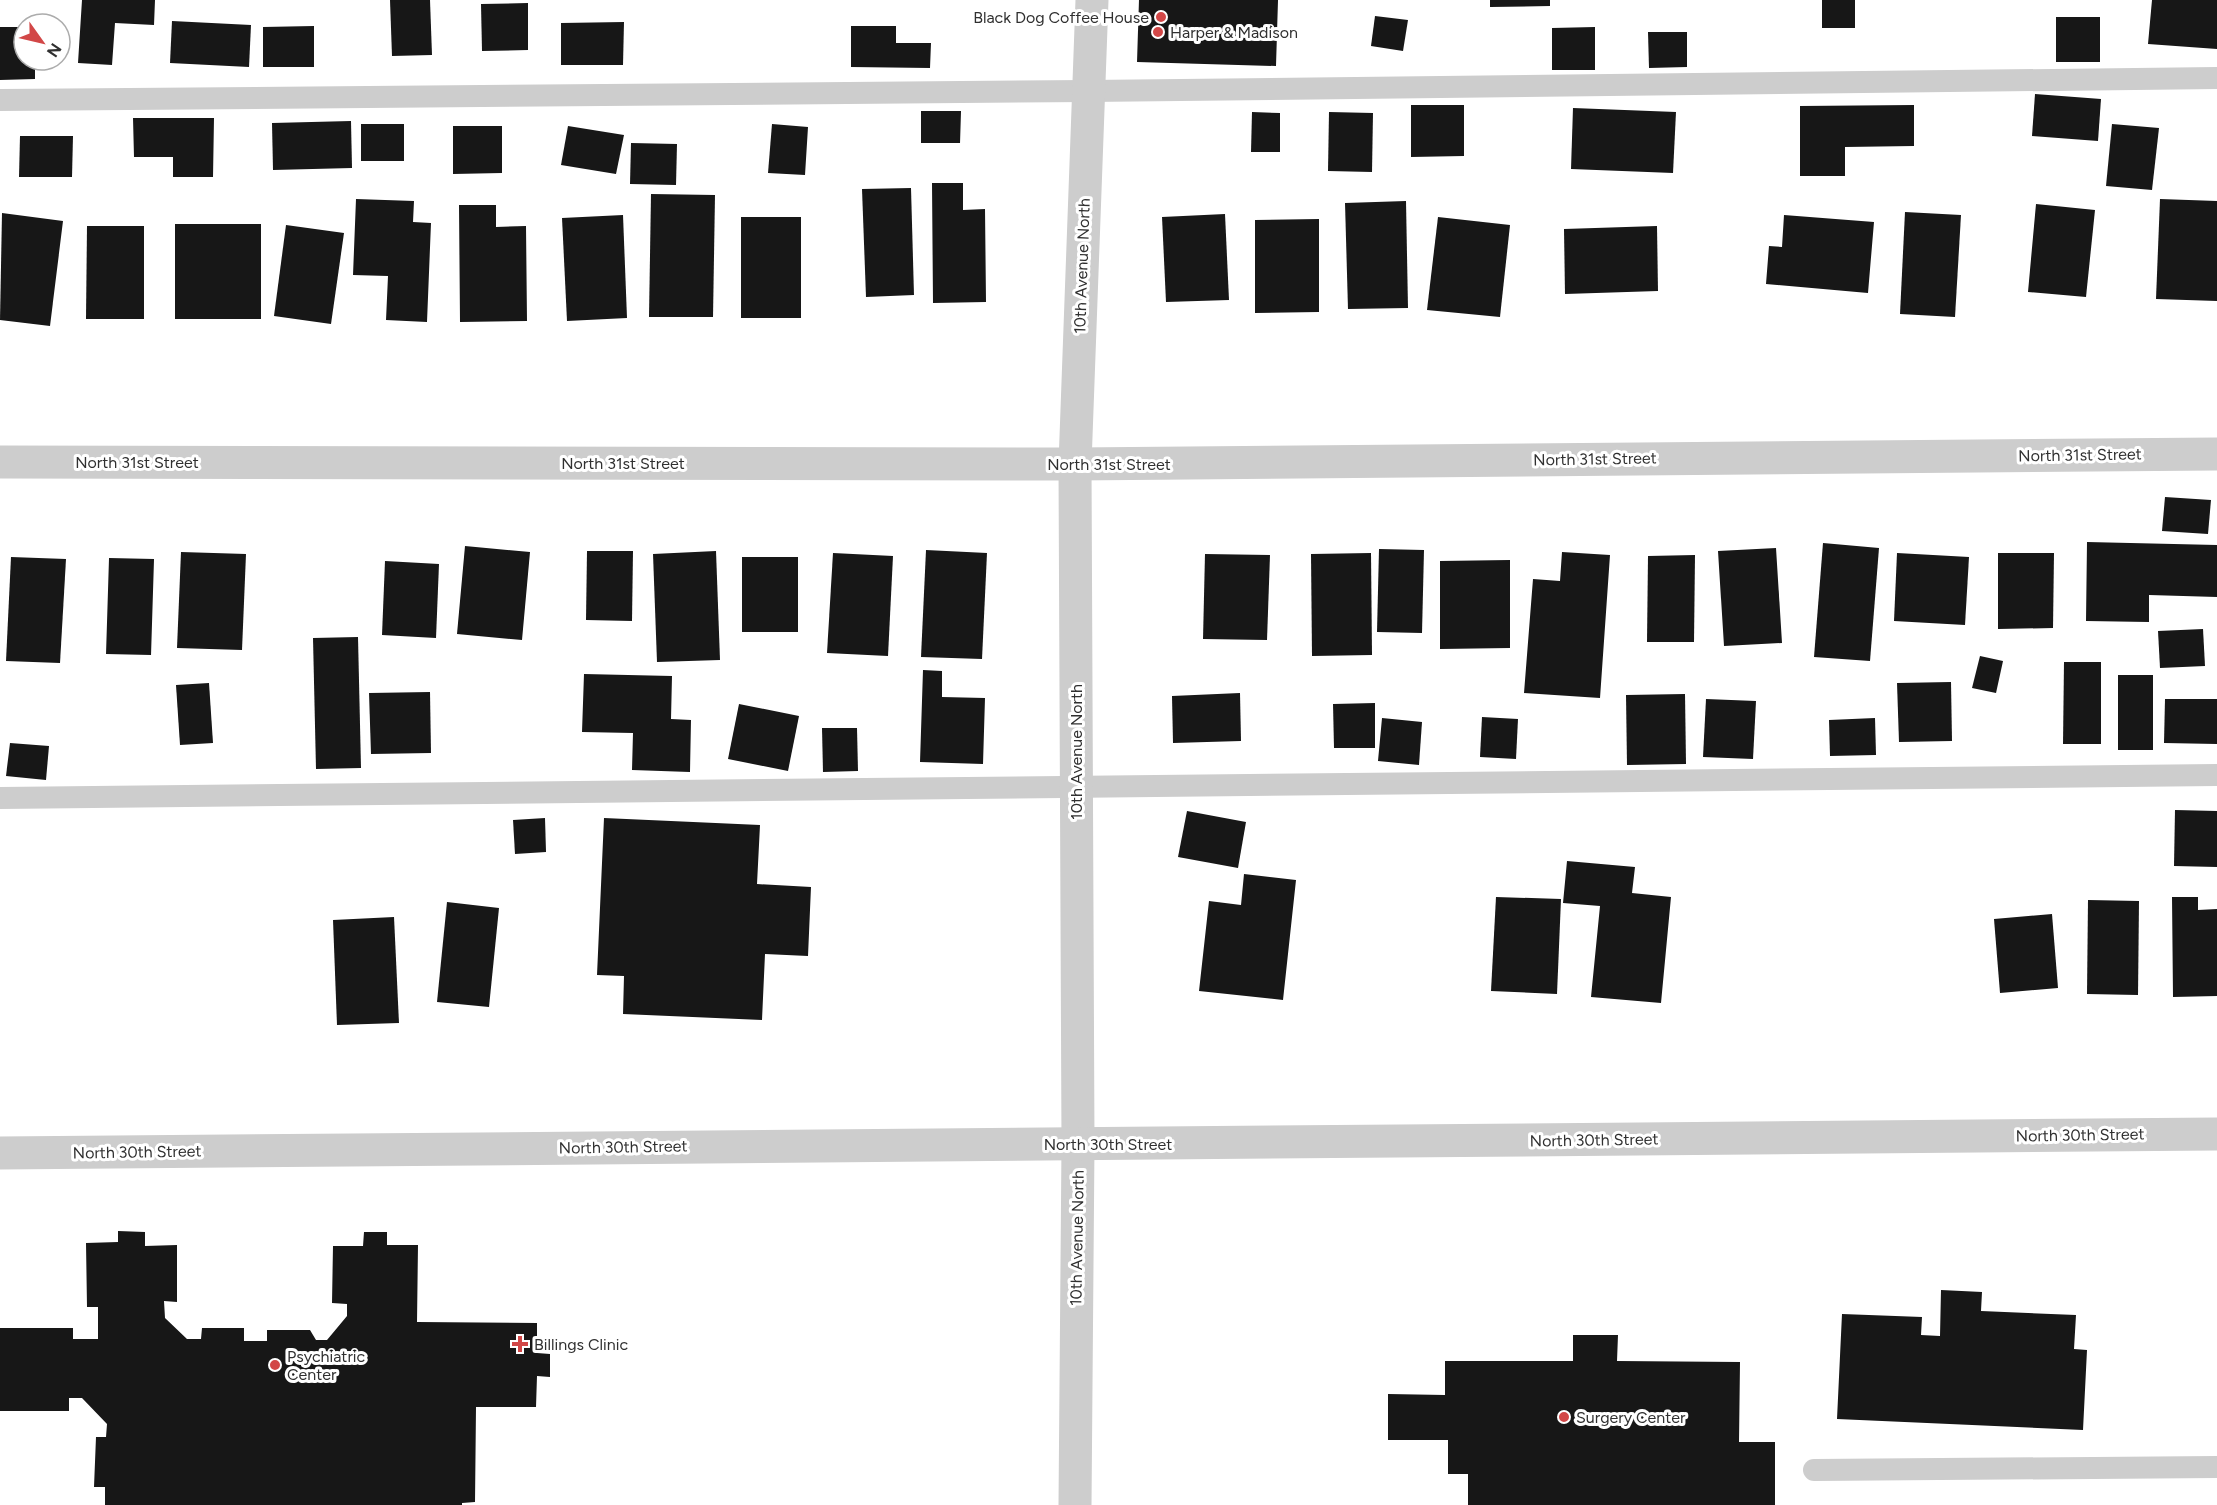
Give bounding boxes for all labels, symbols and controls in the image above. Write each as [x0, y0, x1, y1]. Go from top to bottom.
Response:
place label: Black Dog Coffee House [973, 8, 1149, 27]
marker: Black Dog Coffee House [1154, 10, 1168, 24]
north arrow [12, 12, 72, 72]
place label: Harper & Madison [1170, 23, 1298, 42]
marker: Harper & Madison [1151, 25, 1165, 39]
text: N [43, 40, 65, 61]
street label: 10th Avenue North [1070, 198, 1094, 334]
street label: North 31st Street [2018, 444, 2142, 466]
street label: North 31st Street [1533, 448, 1657, 470]
street label: North 31st Street [75, 453, 199, 472]
street label: North 31st Street [561, 454, 685, 473]
street label: North 31st Street [1047, 455, 1171, 474]
street label: 10th Avenue North [1067, 684, 1086, 820]
street label: North 30th Street [2015, 1124, 2145, 1146]
street label: North 30th Street [1529, 1129, 1659, 1151]
street label: North 30th Street [1044, 1135, 1172, 1154]
street label: North 30th Street [558, 1136, 688, 1158]
street label: North 30th Street [72, 1141, 202, 1163]
street label: 10th Avenue North [1066, 1170, 1088, 1306]
marker: Billings Clinic [511, 1335, 529, 1353]
place label: Billings Clinic [534, 1335, 628, 1354]
place label: Psychiatric Center [287, 1347, 366, 1384]
marker: Psychiatric Center [268, 1358, 282, 1372]
place label: Surgery Center [1576, 1408, 1686, 1427]
marker: Surgery Center [1557, 1410, 1571, 1424]

